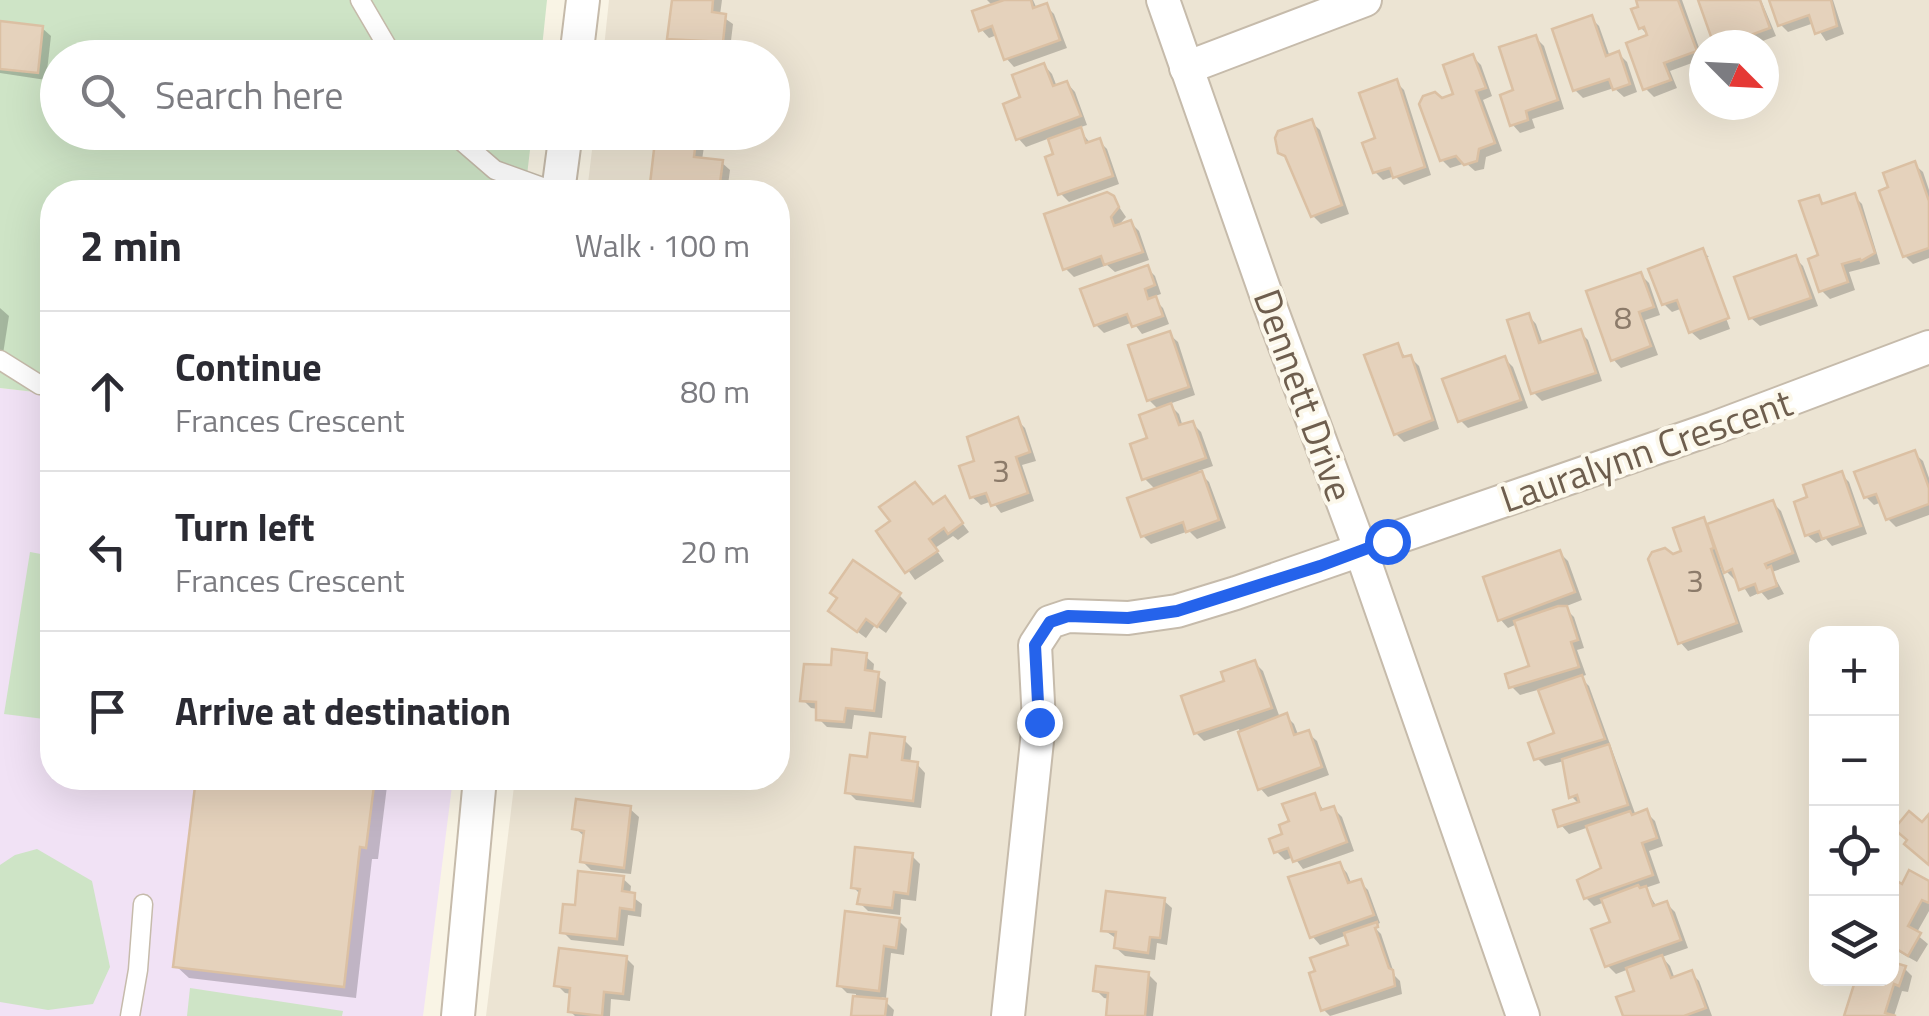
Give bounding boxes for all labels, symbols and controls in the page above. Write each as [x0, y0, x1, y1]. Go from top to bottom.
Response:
north arrow [1689, 30, 1779, 120]
search box [40, 40, 790, 150]
text: Search here [155, 66, 343, 124]
icon: search [75, 68, 130, 123]
text: 2 min [80, 213, 182, 277]
text: Walk · 100 m [575, 221, 750, 269]
street label: Dennett Drive [1239, 281, 1369, 509]
house number: 8 [1614, 293, 1632, 341]
text: Continue [175, 338, 322, 396]
icon: ahead [80, 364, 135, 419]
text: 80 m [680, 367, 750, 415]
street label: Lauralynn Crescent [1492, 373, 1800, 527]
text: Frances Crescent [175, 396, 405, 444]
house number: 3 [992, 446, 1010, 494]
text: Turn left [175, 498, 315, 556]
route start [1365, 519, 1411, 565]
icon: left [80, 524, 135, 579]
text: 20 m [680, 527, 750, 575]
text: Frances Crescent [175, 556, 405, 604]
house number: 3 [1686, 556, 1704, 604]
map controls [1809, 626, 1899, 986]
button: + [1809, 626, 1899, 716]
text: Arrive at destination [175, 682, 511, 740]
icon: arrive [80, 684, 135, 739]
route end [1017, 700, 1063, 746]
button: − [1809, 716, 1899, 806]
button: locate [1809, 806, 1899, 896]
button: layers [1809, 896, 1899, 986]

